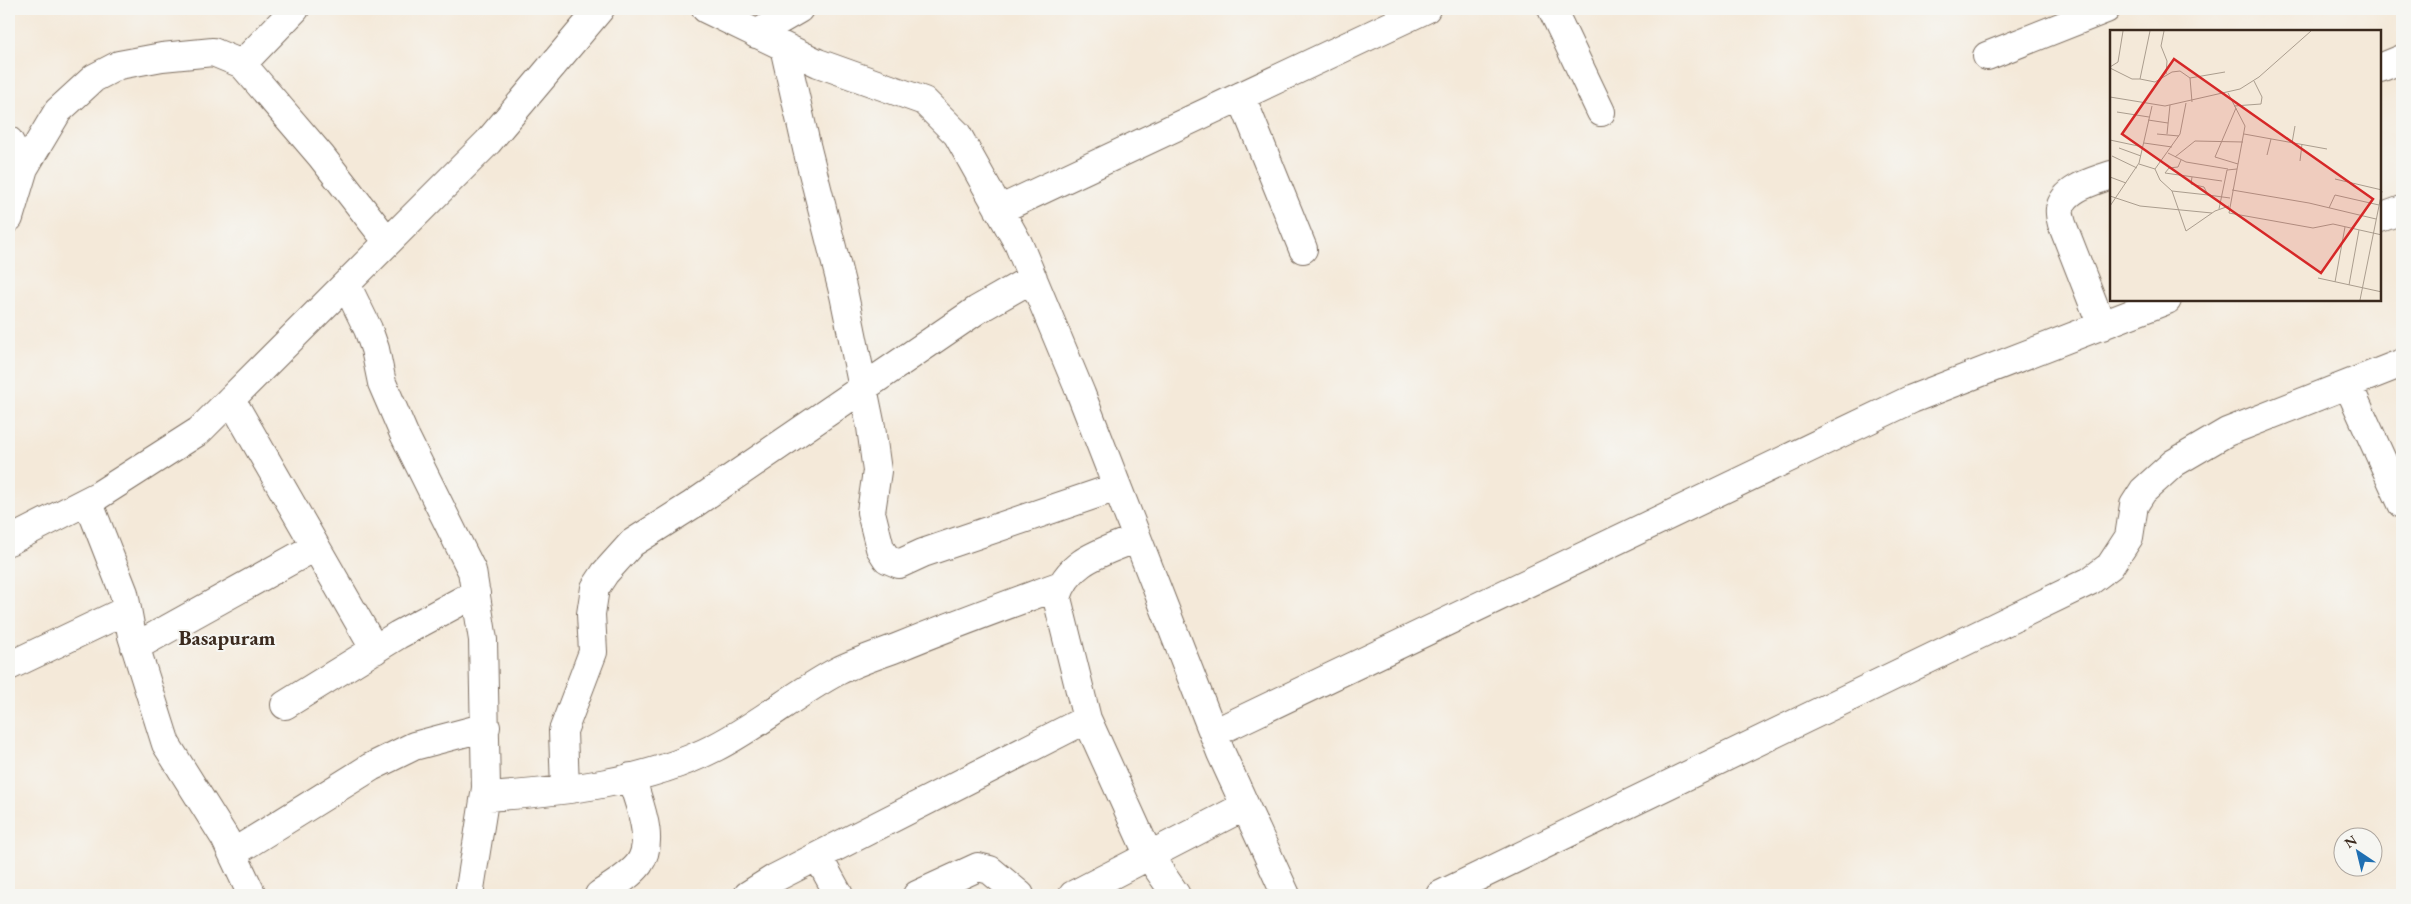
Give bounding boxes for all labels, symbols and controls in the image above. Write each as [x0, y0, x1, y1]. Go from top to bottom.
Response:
inset map [2110, 30, 2381, 301]
district label: Basapuram [178, 624, 276, 651]
north arrow [2334, 826, 2384, 876]
text: N [2341, 830, 2361, 852]

